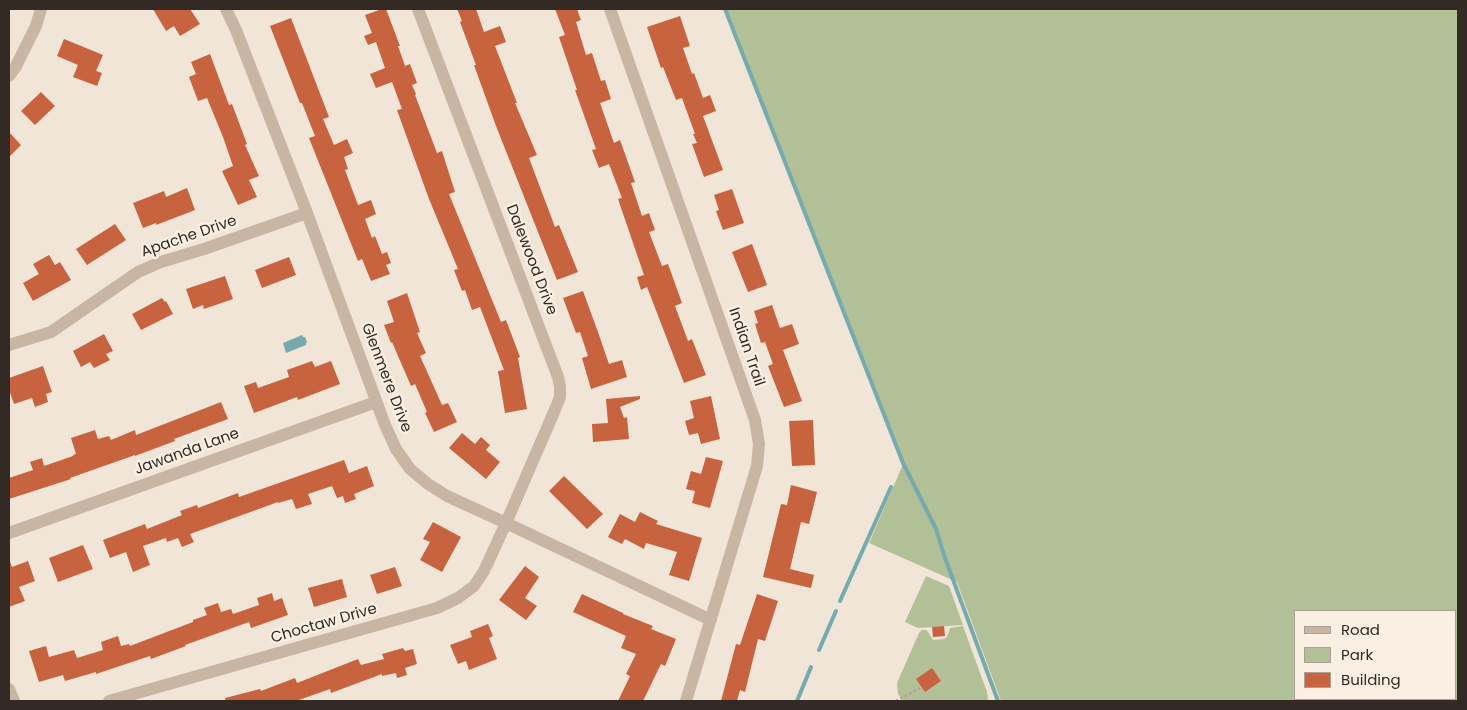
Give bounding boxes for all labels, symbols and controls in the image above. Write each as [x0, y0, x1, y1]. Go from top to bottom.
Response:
street label: Dalewood Drive [502, 202, 560, 318]
street label: Apache Drive [139, 212, 239, 262]
street label: Indian Trail [724, 305, 768, 389]
street label: Glenmere Drive [357, 321, 415, 435]
street label: Jawanda Lane [132, 425, 242, 479]
street label: Choctaw Drive [269, 600, 379, 648]
legend [1294, 610, 1457, 700]
text: Road [1341, 619, 1380, 640]
text: Park [1341, 644, 1373, 665]
text: Building [1341, 669, 1401, 690]

